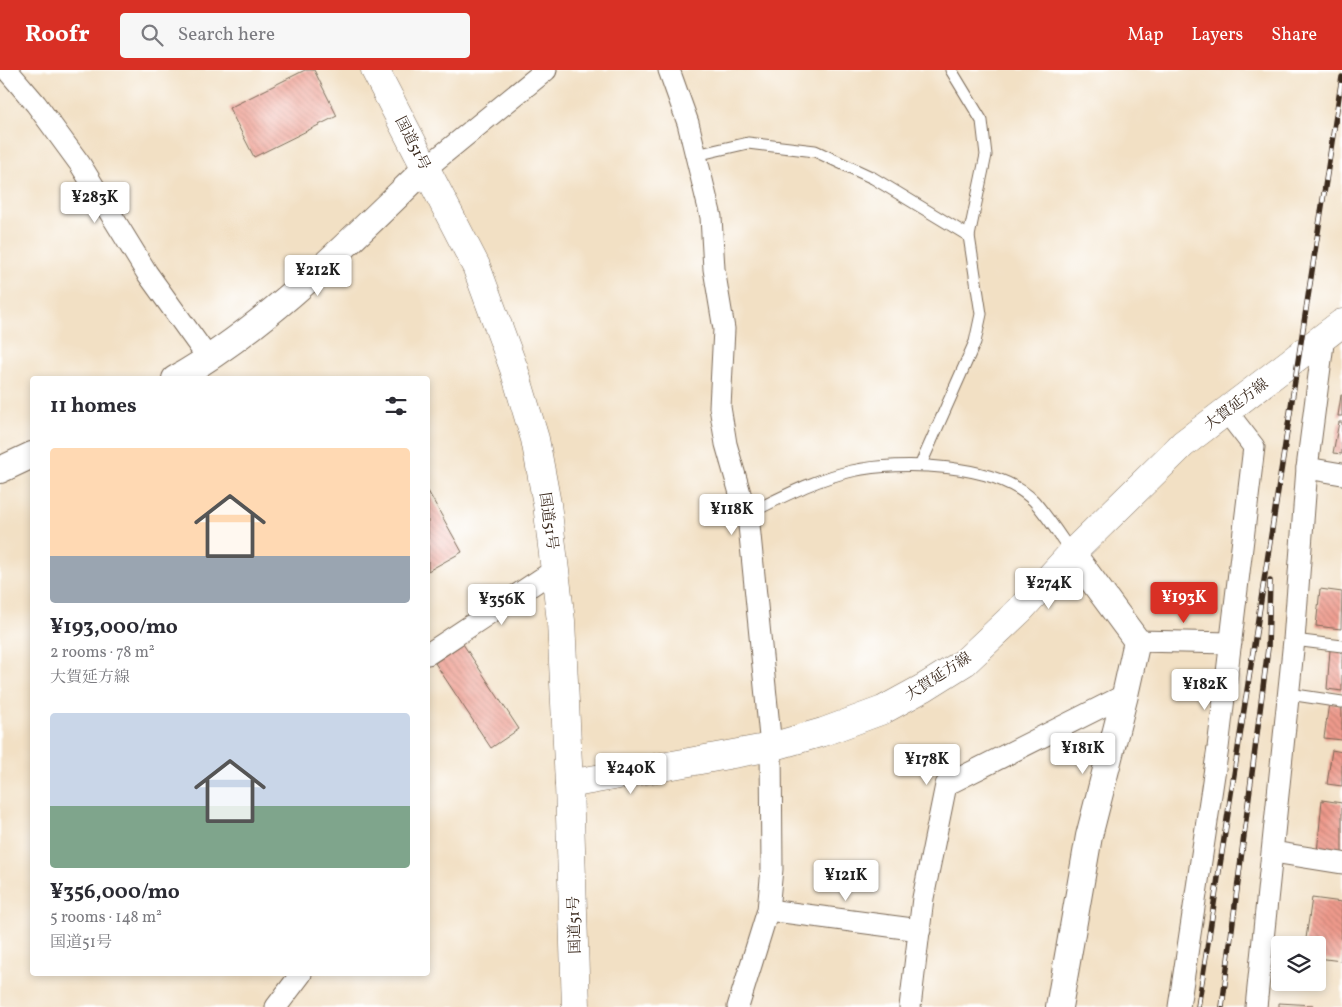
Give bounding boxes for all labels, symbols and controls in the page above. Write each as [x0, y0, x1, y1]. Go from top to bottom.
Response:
search box [120, 13, 470, 58]
text: Roofr [25, 18, 90, 52]
icon: search [138, 21, 166, 49]
text: Search here [178, 22, 275, 48]
text: Map [1127, 23, 1163, 48]
text: Layers [1191, 23, 1243, 48]
text: Share [1271, 23, 1317, 48]
street label: 国道51号 [389, 113, 434, 174]
pin: ¥283K [60, 182, 130, 224]
text: ¥283K [72, 187, 118, 209]
pin: ¥212K [283, 254, 353, 297]
text: ¥212K [296, 260, 340, 282]
street label: 大賀延方線 [1201, 374, 1273, 436]
text: 11 homes [50, 392, 137, 421]
icon: filters [382, 392, 410, 420]
icon: home [185, 481, 275, 571]
street label: 国道51号 [533, 491, 562, 551]
pin: ¥118K [697, 494, 767, 536]
text: ¥118K [710, 499, 754, 521]
pin: ¥274K [1014, 568, 1084, 610]
text: ¥274K [1026, 573, 1072, 595]
pin: ¥193K [1149, 582, 1219, 624]
pin: ¥356K [467, 584, 537, 626]
text: ¥193K [1162, 587, 1206, 609]
text: ¥356K [479, 589, 525, 611]
text: ¥193,000/mo [50, 613, 178, 642]
text: 2 rooms · 78 m² [50, 642, 155, 664]
street label: 大賀延方線 [902, 648, 976, 706]
text: 大賀延方線 [50, 667, 130, 689]
pin: ¥182K [1170, 668, 1240, 711]
text: ¥182K [1182, 674, 1228, 696]
pin: ¥181K [1048, 732, 1118, 775]
text: ¥181K [1061, 738, 1105, 760]
pin: ¥178K [892, 744, 962, 786]
icon: home [185, 746, 275, 836]
text: ¥178K [905, 749, 949, 771]
pin: ¥240K [596, 752, 666, 795]
text: ¥240K [606, 758, 656, 780]
pin: ¥121K [811, 860, 881, 902]
text: ¥121K [825, 865, 867, 887]
text: ¥356,000/mo [50, 878, 180, 907]
street label: 国道51号 [564, 896, 587, 954]
text: 5 rooms · 148 m² [50, 907, 162, 929]
text: 国道51号 [50, 932, 112, 954]
map controls [1271, 936, 1326, 991]
button: layers [1271, 936, 1326, 991]

